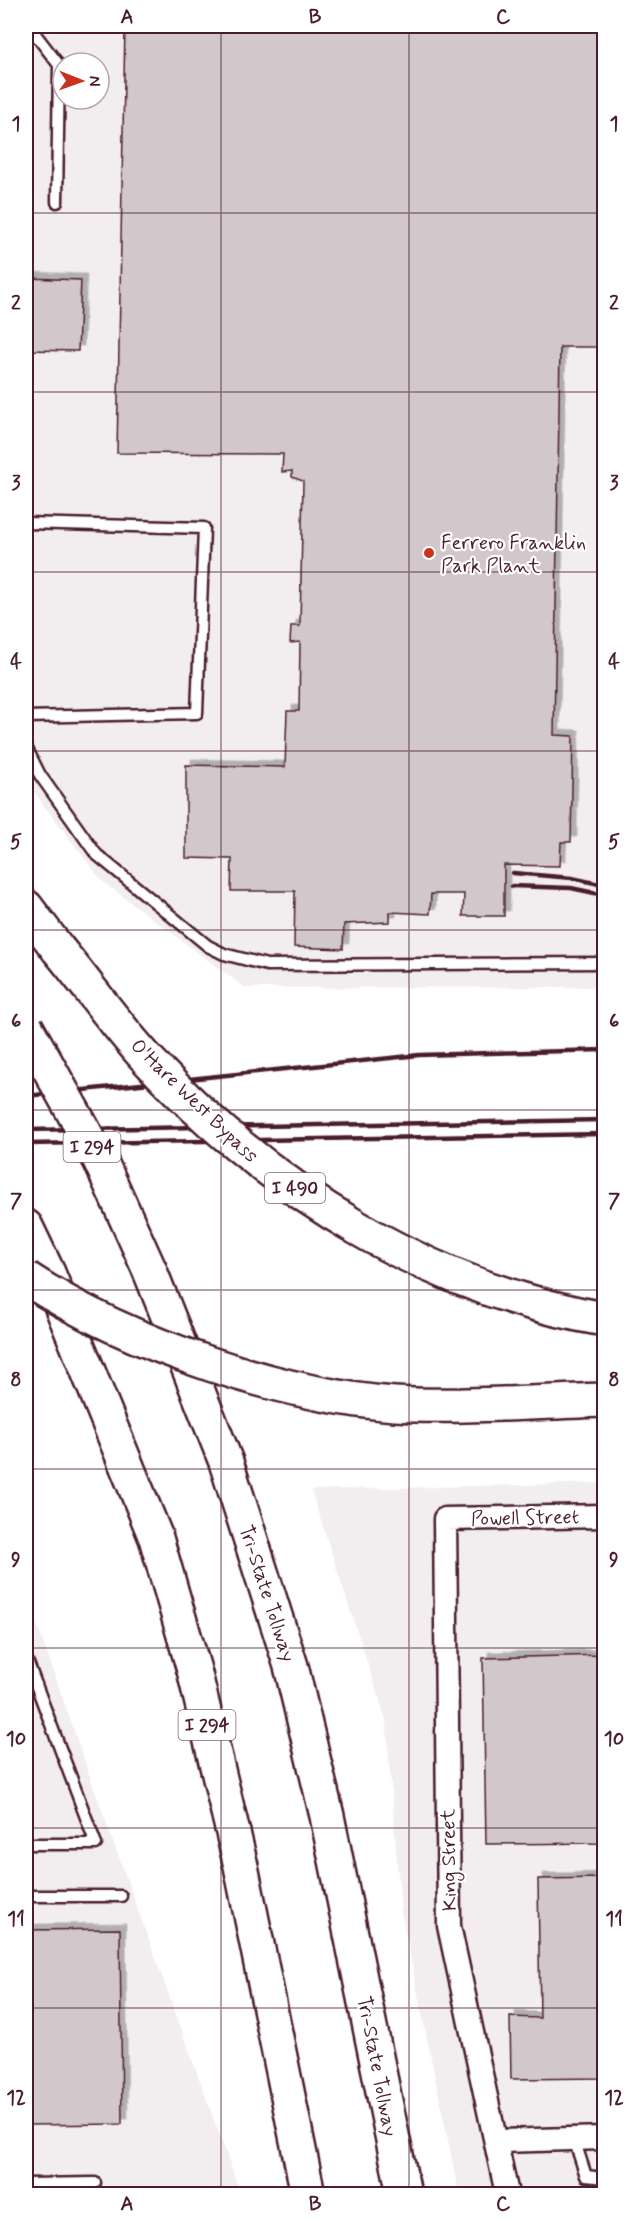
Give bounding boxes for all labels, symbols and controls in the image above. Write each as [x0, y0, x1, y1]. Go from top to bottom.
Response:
text: A [120, 4, 134, 31]
text: B [309, 4, 322, 31]
text: C [496, 4, 511, 31]
north arrow [51, 51, 111, 111]
text: N [84, 76, 105, 87]
text: 1 [12, 111, 20, 138]
text: 1 [610, 111, 618, 138]
text: 2 [11, 290, 21, 317]
text: 2 [609, 290, 619, 317]
text: 3 [11, 470, 21, 497]
text: 3 [609, 470, 619, 497]
place label: Ferrero Franklin Park Plant [441, 530, 586, 580]
marker: Ferrero Franklin Park Plant [422, 546, 436, 560]
text: 4 [10, 649, 22, 676]
text: 4 [608, 649, 620, 676]
text: 5 [10, 829, 22, 856]
text: 5 [608, 829, 620, 856]
text: 6 [11, 1008, 21, 1035]
text: 6 [609, 1008, 619, 1035]
street label: O'Hare West Bypass [124, 1033, 264, 1169]
road number: I 294 [64, 1132, 121, 1162]
road number: I 490 [265, 1173, 325, 1203]
text: 7 [10, 1188, 22, 1215]
text: 7 [608, 1188, 620, 1215]
text: 8 [10, 1367, 22, 1394]
text: 8 [608, 1367, 620, 1394]
street label: Powell Street [471, 1504, 579, 1533]
street label: Tri-State Tollway [232, 1522, 301, 1665]
text: 9 [11, 1547, 21, 1574]
text: 9 [609, 1547, 619, 1574]
road number: I 294 [178, 1710, 236, 1740]
text: 10 [6, 1726, 26, 1753]
text: 10 [604, 1726, 624, 1753]
street label: King Street [435, 1808, 465, 1911]
text: 11 [7, 1906, 25, 1933]
text: 11 [605, 1906, 623, 1933]
street label: Tri-State Tollway [350, 1994, 403, 2139]
text: 12 [6, 2085, 26, 2112]
text: 12 [604, 2085, 624, 2112]
text: A [120, 2191, 134, 2218]
text: B [309, 2191, 322, 2218]
text: C [496, 2191, 511, 2218]

